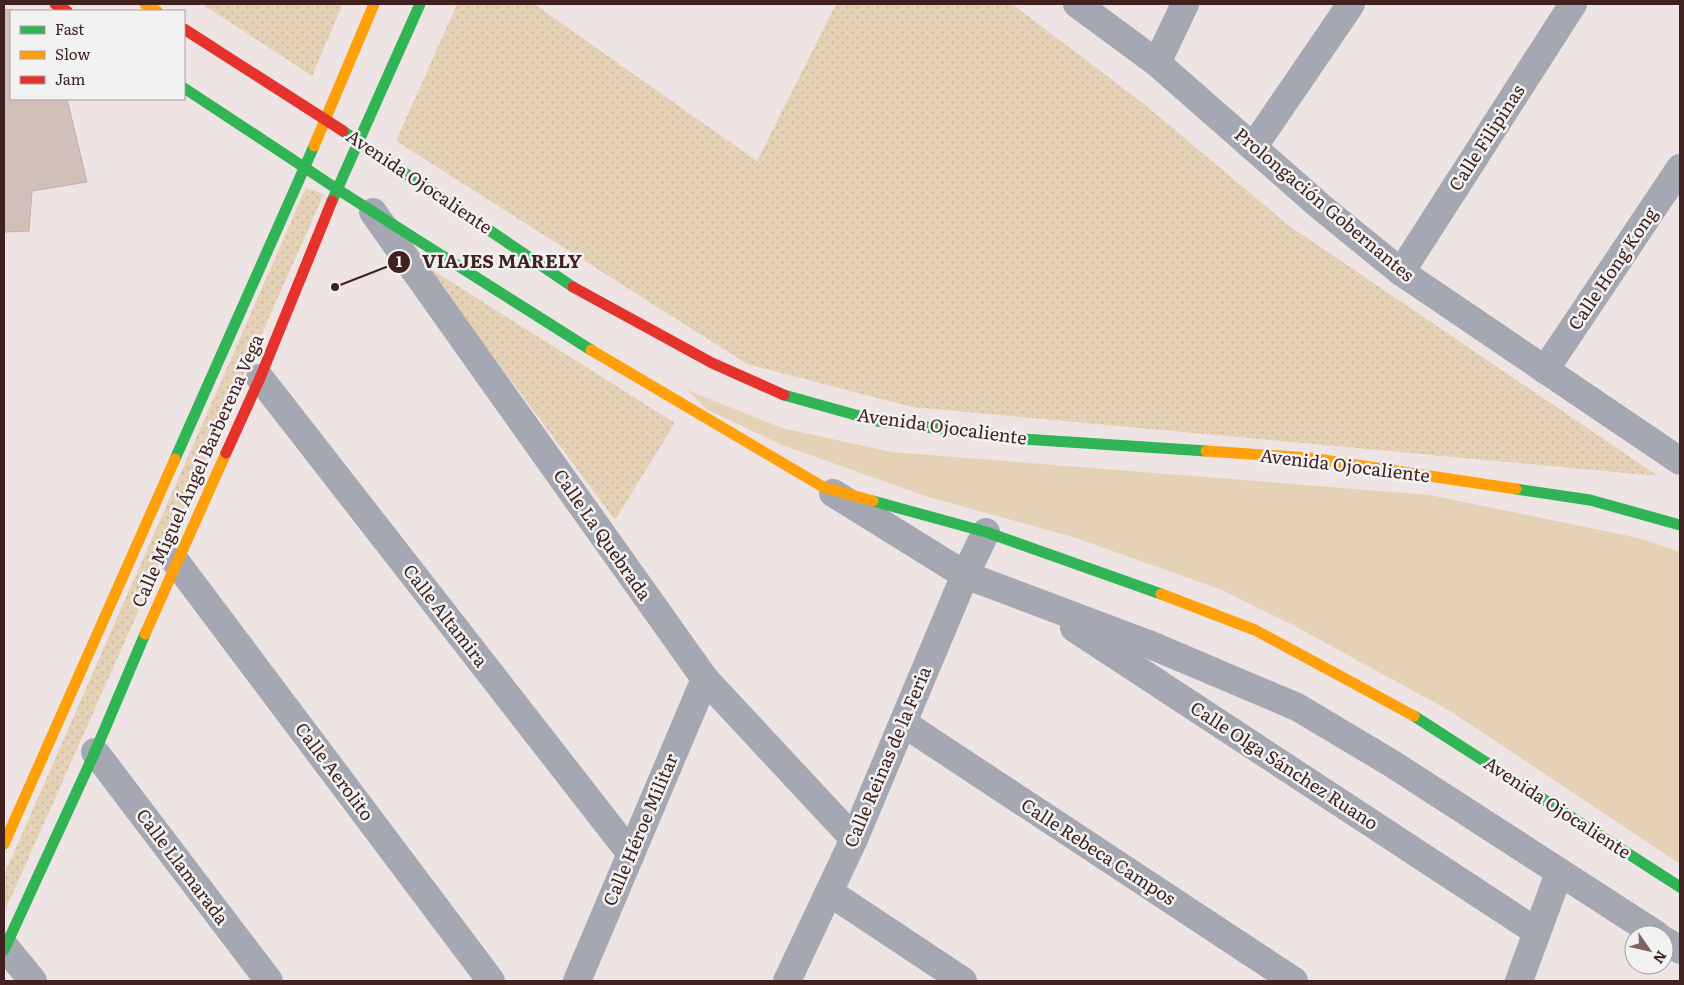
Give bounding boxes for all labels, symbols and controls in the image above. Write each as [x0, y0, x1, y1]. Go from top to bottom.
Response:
legend [10, 10, 185, 100]
text: Fast [55, 17, 84, 40]
text: Slow [55, 42, 90, 65]
text: Jam [55, 67, 86, 90]
street label: Calle Filipinas [1441, 78, 1530, 196]
street label: Prolongación Gobernantes [1229, 120, 1421, 287]
street label: Avenida Ojocaliente [342, 122, 498, 240]
street label: Calle Hong Kong [1560, 200, 1664, 335]
callout: VIAJES MARELY [387, 245, 592, 279]
text: VIAJES MARELY [422, 246, 582, 274]
text: 1 [396, 249, 402, 272]
street label: Calle Miguel Ángel Barberena Vega [124, 329, 269, 611]
street label: Avenida Ojocaliente [856, 400, 1029, 451]
street label: Avenida Ojocaliente [1259, 441, 1432, 488]
street label: Calle La Quebrada [548, 463, 659, 606]
street label: Calle Altamira [397, 558, 495, 673]
street label: Calle Reinas de la Feria [836, 661, 937, 851]
street label: Calle Olga Sánchez Ruano [1185, 694, 1384, 836]
street label: Calle Aerolito [289, 716, 381, 826]
street label: Calle Héroe Militar [595, 749, 684, 910]
street label: Avenida Ojocaliente [1479, 749, 1637, 865]
street label: Calle Rebeca Campos [1016, 791, 1181, 911]
street label: Calle Llamarada [130, 802, 236, 930]
north arrow [1624, 925, 1674, 975]
text: N [1649, 947, 1672, 968]

